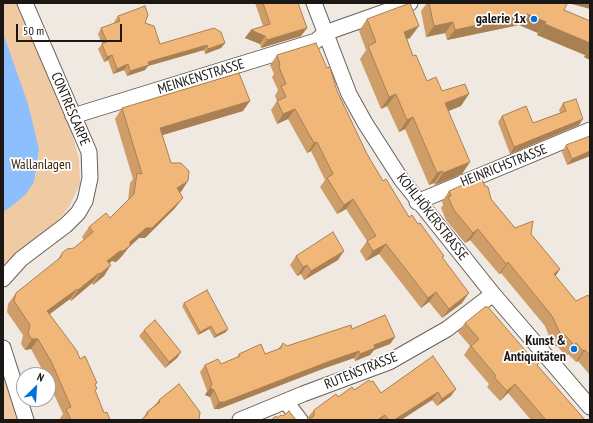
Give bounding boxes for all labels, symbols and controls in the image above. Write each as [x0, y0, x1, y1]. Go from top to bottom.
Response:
place label: galerie 1x [476, 11, 526, 27]
marker: galerie 1x [529, 14, 539, 24]
scale bar [18, 16, 124, 42]
text: 50 m [23, 23, 44, 38]
street label: MEINKENSTRASSE [156, 56, 246, 98]
street label: CONTRESCARPE [47, 70, 93, 148]
street label: HEINRICHSTRASSE [458, 141, 550, 191]
park label: Wallanlagen [11, 157, 71, 173]
street label: KOHLHÖKERSTRASSE [393, 170, 471, 264]
place label: Kunst & Antiquitäten [504, 333, 566, 366]
marker: Kunst & Antiquitäten [569, 344, 579, 354]
street label: RUTENSTRASSE [322, 349, 400, 393]
north arrow [16, 367, 56, 407]
text: N [35, 369, 46, 385]

